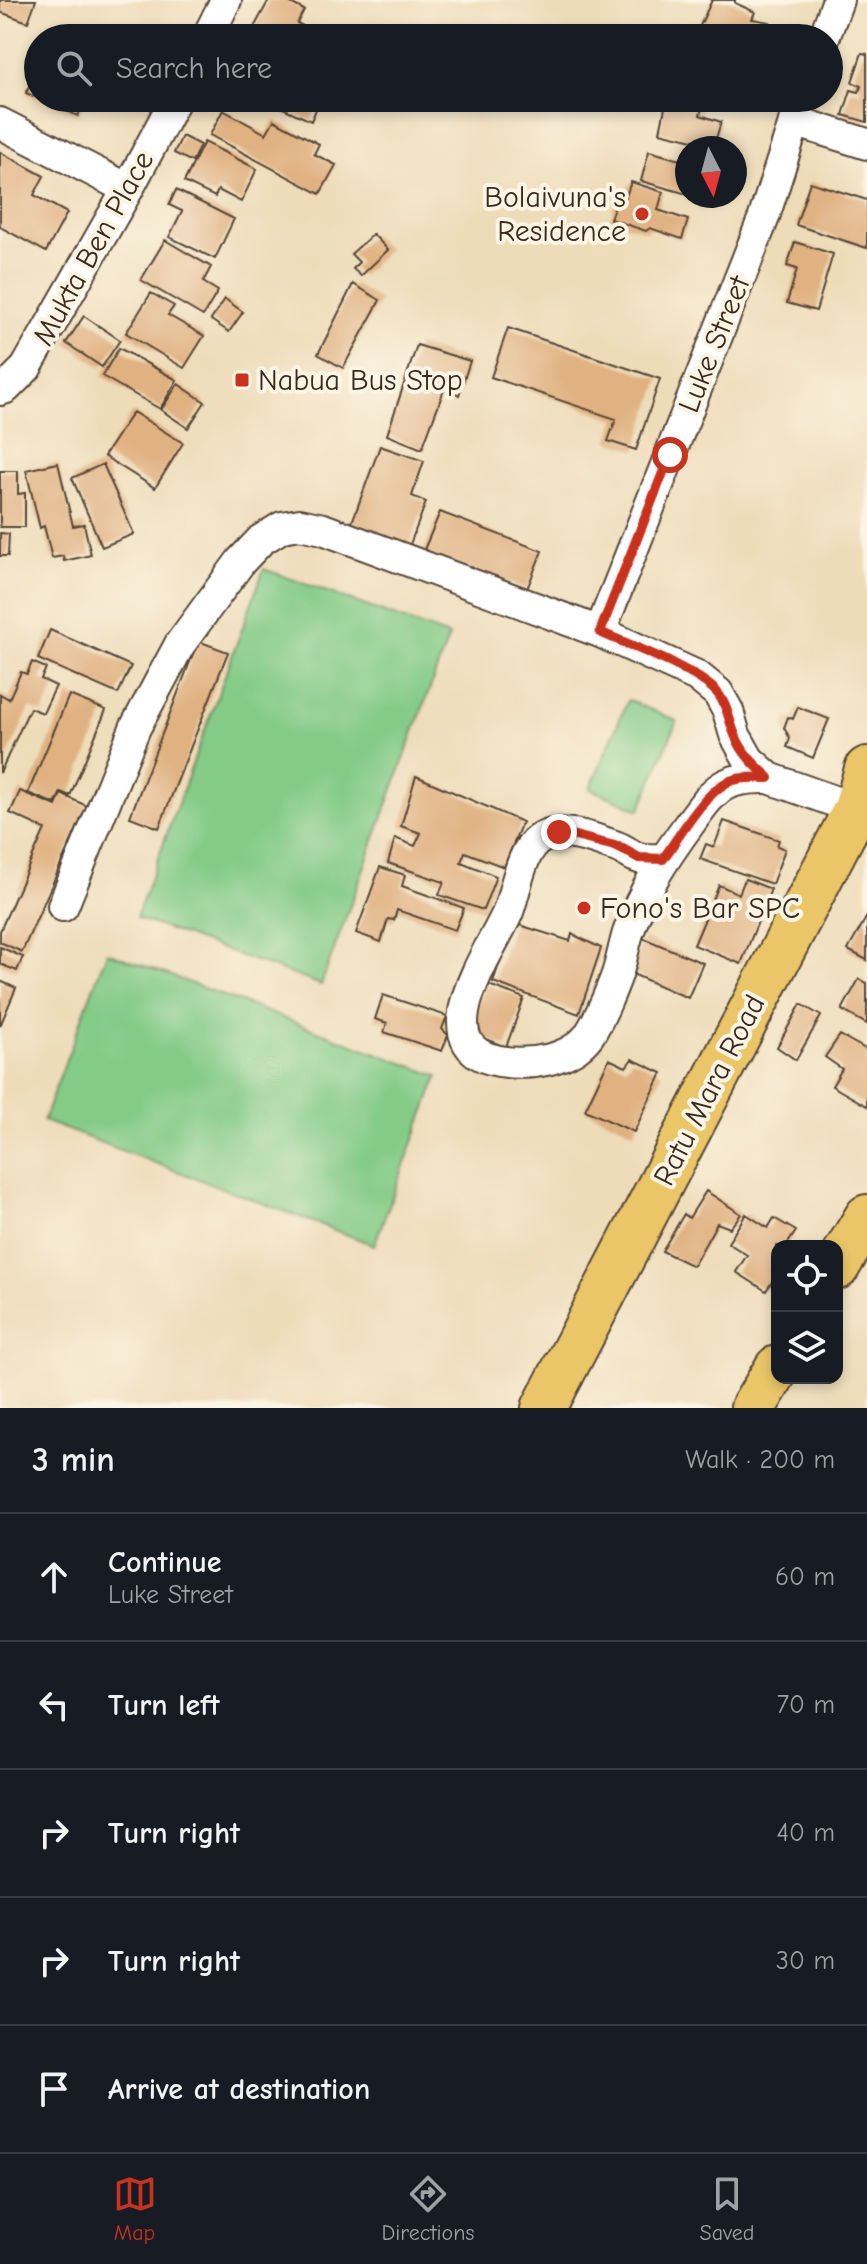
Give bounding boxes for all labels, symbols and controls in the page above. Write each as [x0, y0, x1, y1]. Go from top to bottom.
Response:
search box [24, 24, 843, 112]
icon: search [52, 46, 96, 90]
text: Search here [116, 51, 272, 86]
north arrow [675, 136, 747, 208]
street label: Mukta Ben Place [26, 145, 161, 352]
place label: Bolaivuna's Residence [484, 180, 626, 249]
marker: Bolaivuna's Residence [633, 205, 651, 223]
street label: Luke Street [671, 270, 758, 418]
place label: Nabua Bus Stop [258, 363, 463, 398]
marker: Nabua Bus Stop [233, 371, 251, 389]
route start [652, 437, 688, 473]
route end [541, 814, 577, 850]
place label: Fono's Bar SPC [600, 891, 800, 926]
marker: Fono's Bar SPC [575, 899, 593, 917]
street label: Ratu Mara Road [646, 989, 773, 1191]
map controls [771, 1240, 843, 1384]
button: locate [771, 1240, 843, 1312]
button: layers [771, 1312, 843, 1384]
text: 3 min [32, 1440, 115, 1480]
text: Walk · 200 m [685, 1445, 835, 1475]
text: Continue [108, 1545, 222, 1580]
icon: ahead [32, 1555, 76, 1599]
text: 60 m [775, 1562, 835, 1592]
text: Luke Street [108, 1580, 233, 1610]
icon: left [32, 1683, 76, 1727]
text: Turn left [108, 1688, 220, 1723]
text: 70 m [777, 1690, 835, 1720]
icon: right [32, 1811, 76, 1855]
text: Turn right [108, 1816, 240, 1851]
text: 40 m [776, 1818, 835, 1848]
icon: right [32, 1939, 76, 1983]
text: Turn right [108, 1944, 240, 1979]
text: 30 m [776, 1946, 835, 1976]
icon: arrive [32, 2067, 76, 2111]
text: Arrive at destination [108, 2072, 370, 2107]
tab: Map [113, 2172, 157, 2246]
tab: Directions [382, 2172, 475, 2246]
tab: Saved [700, 2172, 754, 2246]

